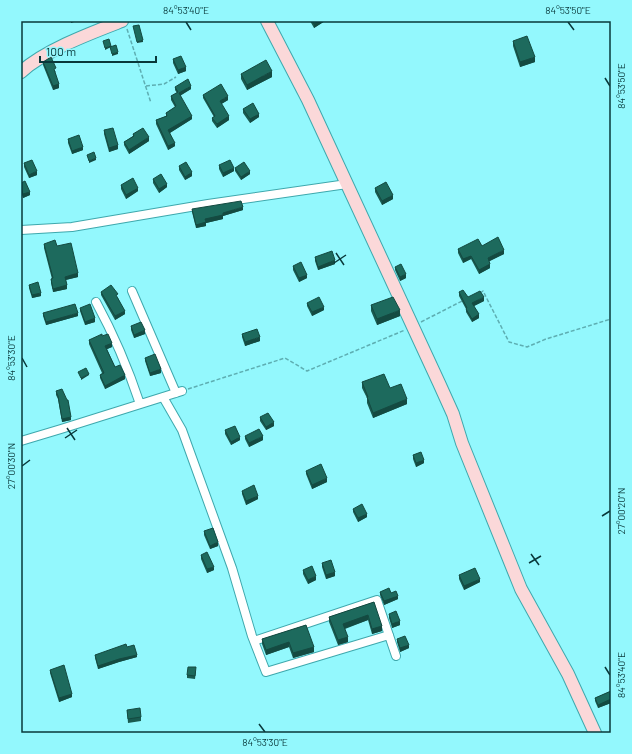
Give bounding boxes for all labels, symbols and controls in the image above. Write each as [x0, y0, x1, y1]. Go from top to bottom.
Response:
text: 84°53'40"E [163, 4, 209, 16]
text: 84°53'50"E [545, 4, 591, 16]
scale bar [40, 38, 156, 64]
text: 100 m [46, 44, 76, 58]
text: 84°53'50"E [615, 63, 627, 109]
text: 84°53'30"E [5, 335, 17, 381]
text: 27°00'30"N [5, 443, 17, 489]
text: 27°00'20"N [615, 488, 627, 534]
text: 84°53'40"E [615, 652, 627, 698]
text: 84°53'30"E [242, 736, 288, 748]

